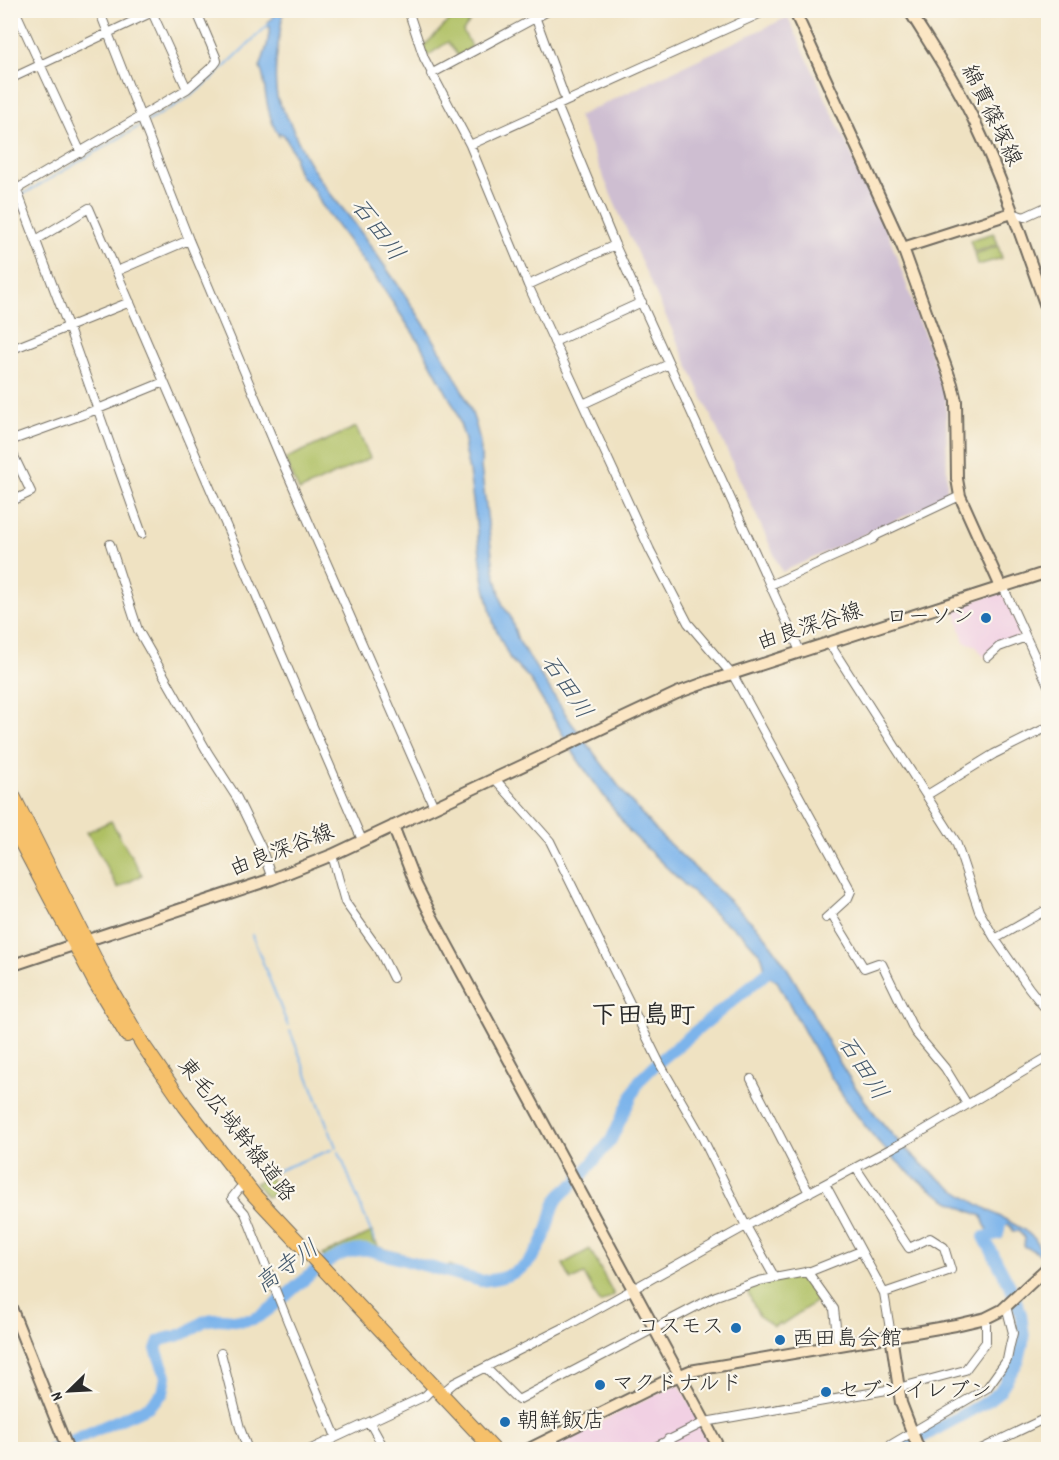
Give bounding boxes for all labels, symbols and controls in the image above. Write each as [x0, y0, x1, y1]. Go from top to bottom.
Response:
street label: 綿貫篠塚線 [952, 60, 1028, 172]
water label: 石田川 [341, 192, 411, 270]
street label: 由良深谷線 [753, 596, 867, 660]
place label: ローソン [886, 603, 974, 634]
marker: ローソン [979, 611, 993, 625]
water label: 石田川 [531, 649, 599, 727]
street label: 由良深谷線 [225, 818, 339, 886]
district label: 下田島町 [591, 999, 695, 1036]
water label: 石田川 [827, 1030, 895, 1108]
street label: 東毛広域幹線道路 [169, 1052, 301, 1210]
water label: 高寺川 [249, 1233, 327, 1303]
place label: コスモス [637, 1313, 724, 1344]
marker: コスモス [729, 1321, 743, 1335]
place label: 西田島会館 [792, 1325, 902, 1356]
marker: 西田島会館 [773, 1333, 787, 1347]
north arrow [39, 1361, 99, 1421]
place label: マクドナルド [612, 1370, 742, 1401]
place label: セブンイレブン [838, 1377, 992, 1408]
marker: マクドナルド [593, 1378, 607, 1392]
marker: セブンイレブン [819, 1385, 833, 1399]
text: N [45, 1388, 70, 1404]
place label: 朝鮮飯店 [517, 1407, 605, 1438]
marker: 朝鮮飯店 [498, 1415, 512, 1429]

